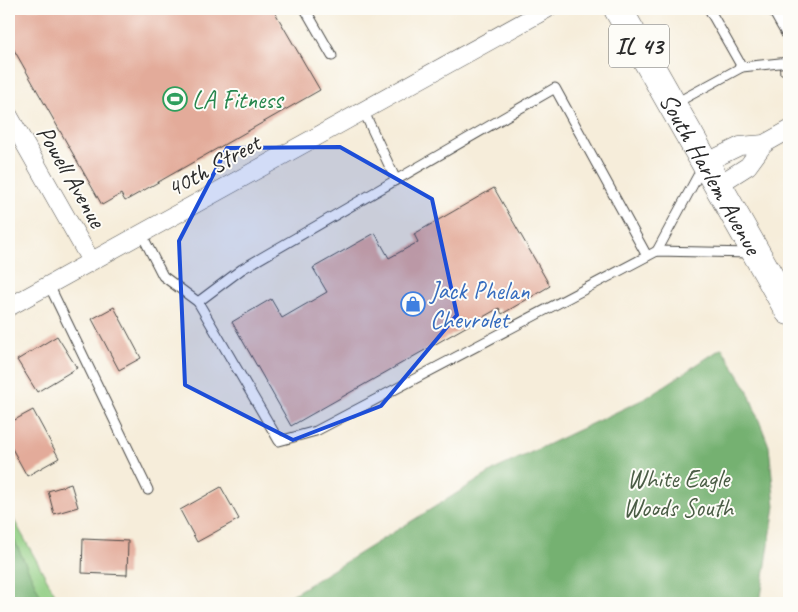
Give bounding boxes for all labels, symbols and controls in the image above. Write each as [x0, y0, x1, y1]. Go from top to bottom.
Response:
road number: IL 43 [609, 24, 669, 68]
place label: LA Fitness [192, 84, 285, 116]
sports icon: LA Fitness [162, 86, 188, 112]
street label: South Harlem Avenue [652, 88, 770, 262]
street label: Powell Avenue [29, 120, 114, 235]
street label: 40th Street [161, 126, 268, 205]
place label: Jack Phelan Chevrolet [429, 275, 530, 336]
shop icon: Jack Phelan Chevrolet [400, 291, 426, 317]
park label: White Eagle Woods South [623, 463, 734, 524]

